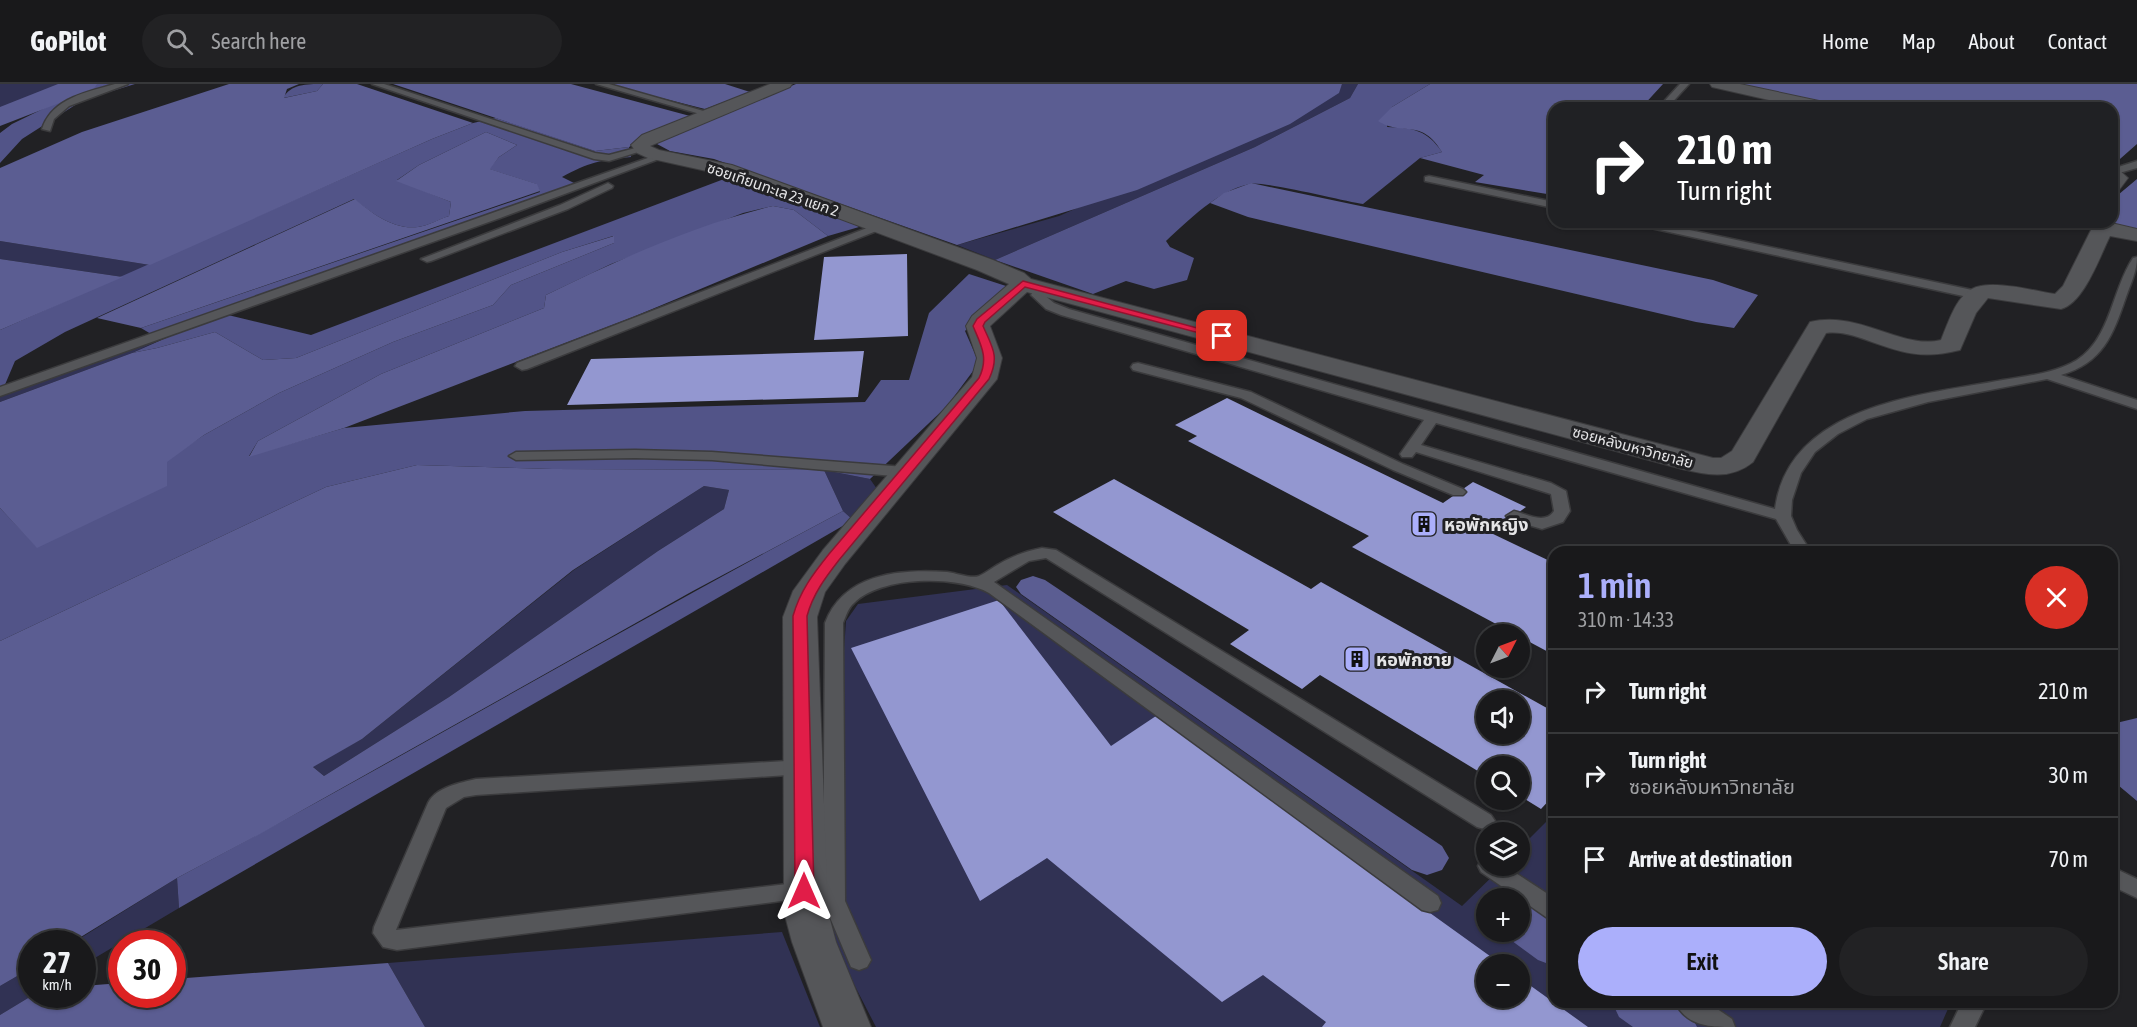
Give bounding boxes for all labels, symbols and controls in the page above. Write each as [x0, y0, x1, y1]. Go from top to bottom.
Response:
search box [142, 14, 562, 68]
text: GoPilot [30, 25, 106, 57]
icon: search [163, 25, 196, 58]
text: Search here [211, 28, 306, 54]
text: Home [1822, 29, 1869, 53]
text: Map [1902, 29, 1936, 53]
text: About [1969, 29, 2015, 53]
text: Contact [2048, 29, 2107, 53]
text: 210 m [1677, 125, 1772, 173]
icon: right [1578, 126, 1656, 204]
street label: ซอยเทียนทะเล 23 แยก 2 [705, 159, 841, 219]
text: Turn right [1677, 175, 1772, 206]
pin [1196, 310, 1247, 361]
icon: arrive [1205, 319, 1238, 352]
street label: ซอยหลังมหาวิทยาลัย [1571, 423, 1695, 471]
building icon: หอพักหญิง [1409, 509, 1439, 539]
place label: หอพักหญิง [1444, 514, 1529, 535]
text: 1 min [1578, 564, 1652, 606]
button: close [2025, 566, 2088, 629]
text: 310 m · 14:33 [1578, 608, 1674, 631]
north arrow [1476, 624, 1530, 678]
map controls [1476, 624, 1530, 1008]
building icon: หอพักชาย [1342, 644, 1372, 674]
place label: หอพักชาย [1376, 649, 1452, 670]
icon: right [1578, 675, 1611, 708]
text: Turn right [1629, 678, 1706, 704]
text: 210 m [2038, 678, 2088, 704]
button: sound [1476, 690, 1530, 744]
text: Turn right [1629, 747, 1706, 773]
button: search [1476, 756, 1530, 810]
icon: right [1578, 759, 1611, 792]
text: 30 m [2048, 762, 2088, 788]
text: ซอยหลังมหาวิทยาลัย [1629, 775, 1795, 798]
button: layers [1476, 822, 1530, 876]
icon: arrive [1578, 843, 1611, 876]
text: Arrive at destination [1629, 846, 1792, 872]
text: 70 m [2048, 846, 2088, 872]
position arrow [772, 859, 836, 923]
button: + [1476, 888, 1530, 942]
button: Exit [1578, 927, 1827, 996]
button: Share [1839, 927, 2088, 996]
speed limit sign: 30 [108, 930, 186, 1008]
text: 27 [43, 945, 71, 979]
button: − [1476, 954, 1530, 1008]
text: km/h [42, 976, 72, 993]

